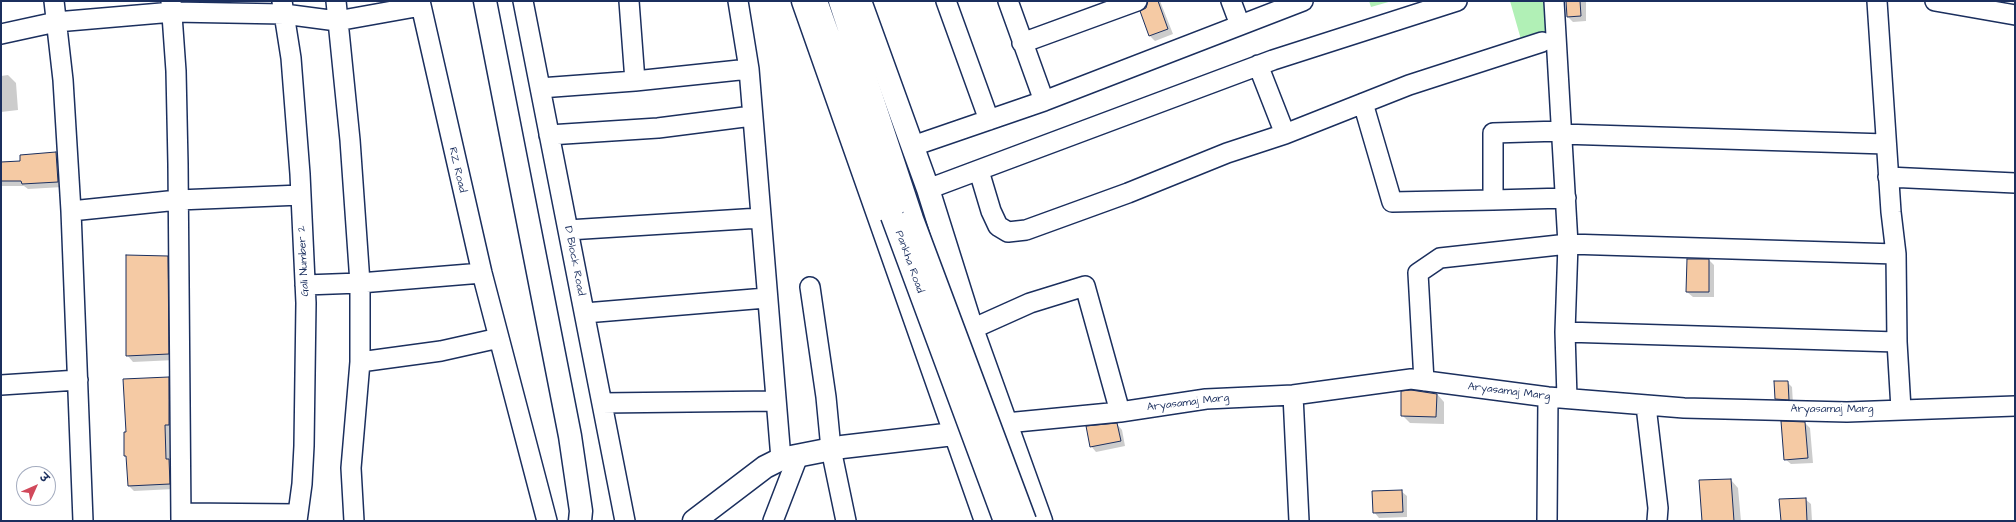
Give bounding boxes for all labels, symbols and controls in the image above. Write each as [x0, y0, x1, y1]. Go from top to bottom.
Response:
street label: RZ Road [445, 146, 469, 194]
street label: Gali Number 2 [296, 225, 312, 297]
street label: D Block Road [561, 225, 587, 297]
street label: Pankha Road [892, 229, 926, 295]
street label: Aryasamaj Marg [1467, 380, 1551, 404]
street label: Aryasamaj Marg [1146, 391, 1230, 415]
street label: Aryasamaj Marg [1791, 403, 1873, 417]
north arrow [16, 466, 56, 506]
text: उ [36, 470, 52, 486]

